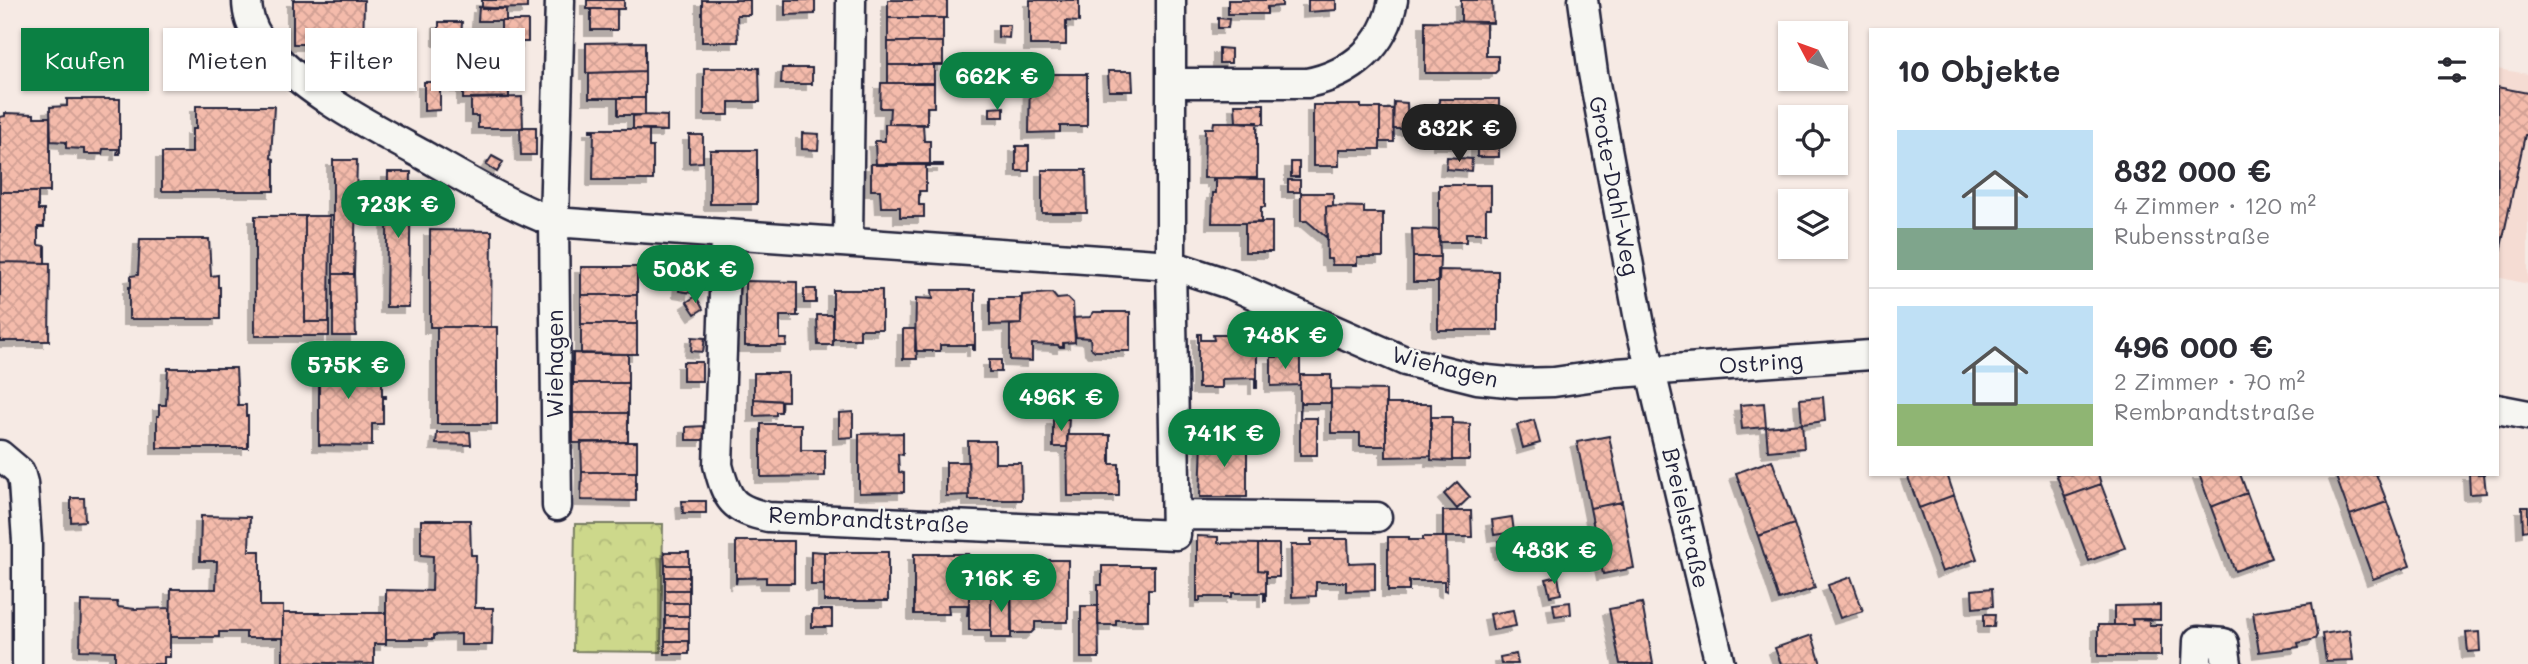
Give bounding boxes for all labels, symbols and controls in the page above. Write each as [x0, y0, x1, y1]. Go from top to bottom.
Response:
north arrow [1778, 21, 1848, 91]
map controls [1778, 21, 1848, 259]
chip: Kaufen [21, 28, 149, 91]
chip: Mieten [163, 28, 291, 91]
chip: Filter [305, 28, 417, 91]
chip: Neu [431, 28, 525, 91]
text: 10 Objekte [1897, 50, 2060, 90]
icon: filters [2433, 51, 2471, 89]
pin: 662K € [940, 52, 1054, 112]
text: 662K € [956, 60, 1038, 90]
street label: Grote-Dahl-Weg [1583, 93, 1647, 278]
pin: 832K € [1402, 104, 1516, 164]
button: locate [1778, 105, 1848, 175]
text: 832K € [1418, 112, 1500, 142]
text: 832 000 € [2114, 150, 2271, 190]
icon: home [1953, 158, 2037, 242]
pin: 723K € [341, 180, 455, 240]
text: 723K € [357, 188, 439, 218]
button: layers [1778, 189, 1848, 259]
text: 4 Zimmer · 120 m² [2114, 190, 2316, 220]
text: Rubensstraße [2114, 220, 2270, 250]
pin: 508K € [638, 246, 752, 305]
text: 508K € [653, 253, 737, 283]
street label: Wiehagen [539, 309, 569, 419]
pin: 748K € [1228, 312, 1342, 371]
text: 748K € [1243, 319, 1327, 349]
text: 496 000 € [2114, 326, 2273, 366]
icon: home [1953, 334, 2037, 418]
street label: Wiehagen [1389, 338, 1502, 394]
pin: 575K € [291, 342, 405, 401]
street label: Ostring [1718, 344, 1804, 380]
text: 575K € [307, 349, 389, 379]
text: 2 Zimmer · 70 m² [2114, 366, 2305, 396]
pin: 496K € [1004, 374, 1118, 433]
text: 496K € [1019, 381, 1103, 411]
text: Rembrandtstraße [2114, 396, 2315, 426]
pin: 741K € [1167, 410, 1281, 469]
text: 741K € [1184, 417, 1264, 447]
street label: Breielstraße [1656, 445, 1718, 591]
street label: Rembrandtstraße [768, 499, 970, 539]
pin: 483K € [1497, 526, 1611, 586]
text: 483K € [1512, 534, 1596, 564]
pin: 716K € [944, 554, 1058, 614]
text: 716K € [962, 562, 1040, 592]

